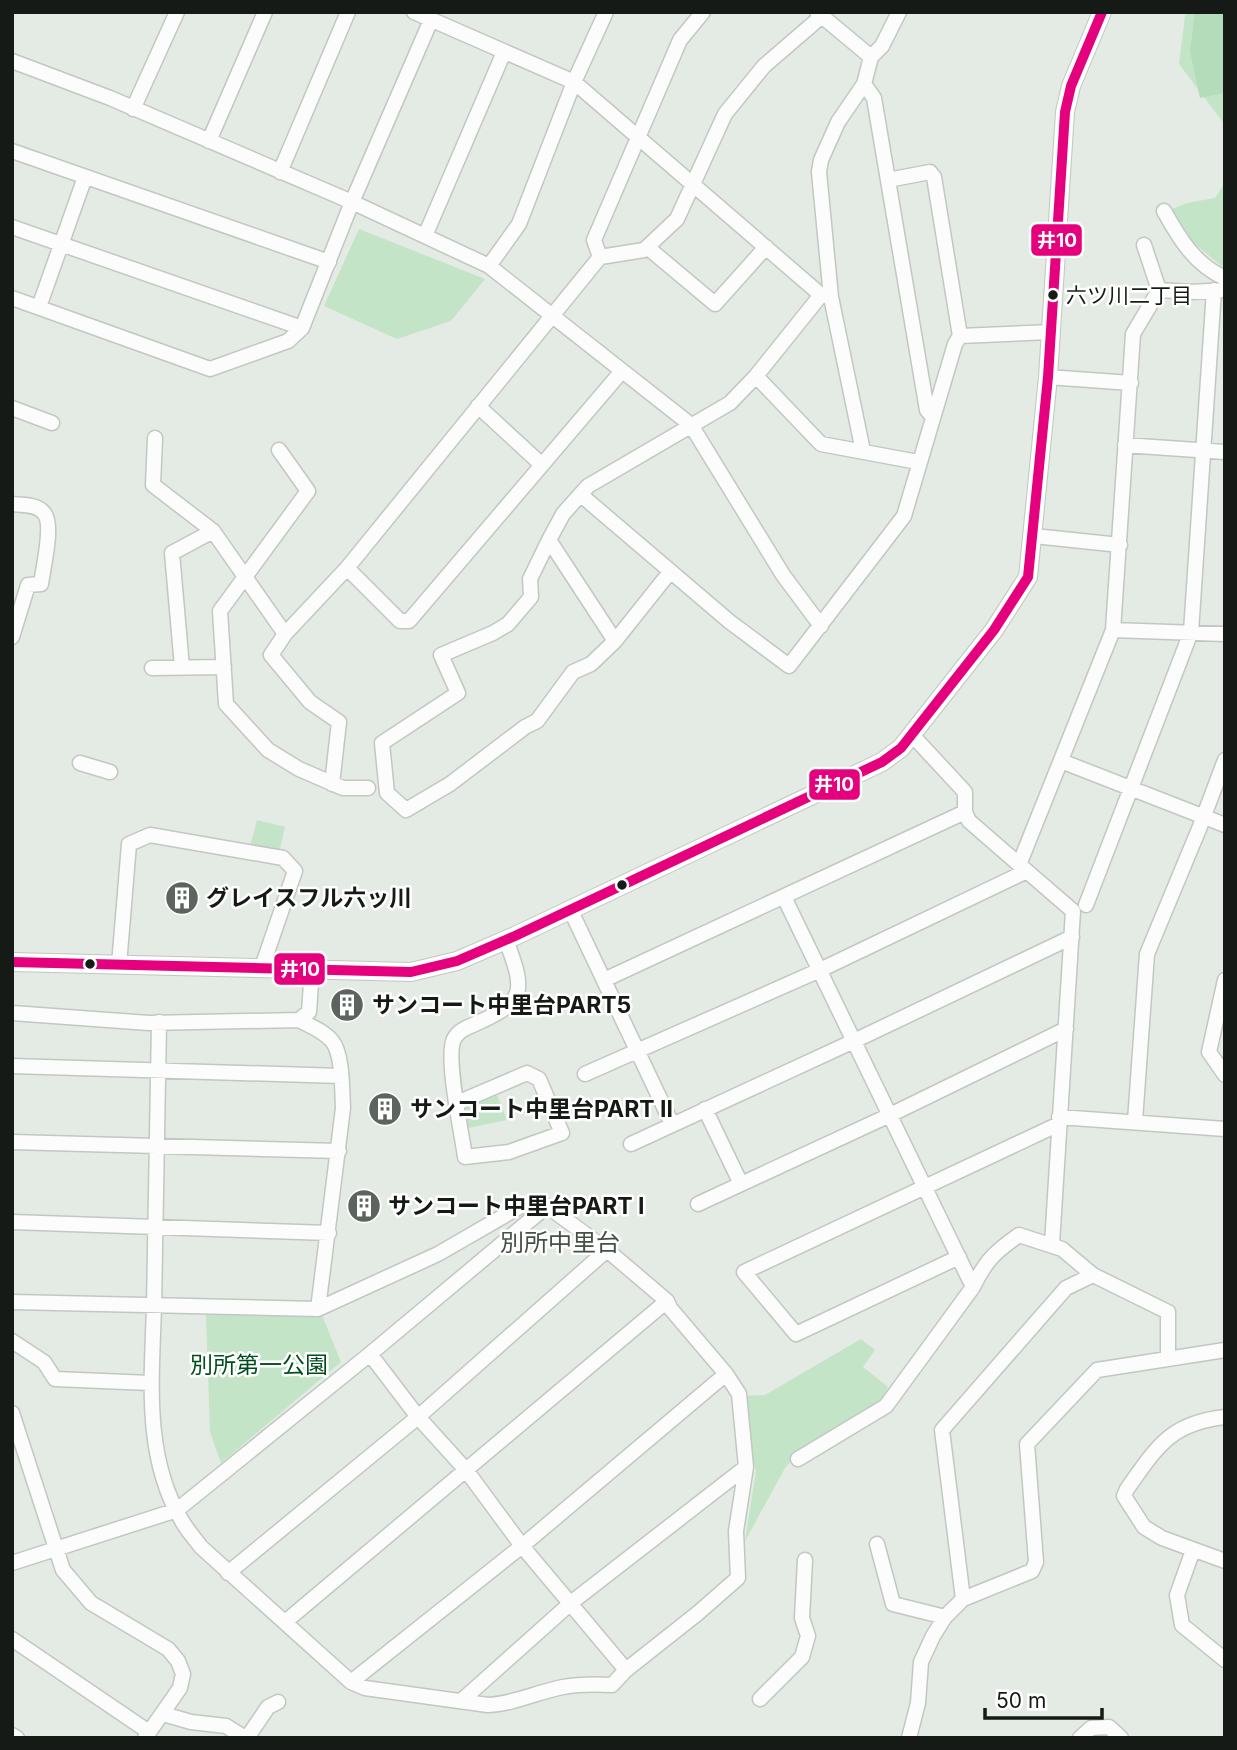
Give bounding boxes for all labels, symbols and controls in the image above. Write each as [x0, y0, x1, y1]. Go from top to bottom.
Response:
line badge: 井10 [1030, 223, 1083, 257]
text: 井10 [1037, 229, 1077, 252]
place label: 六ツ川二丁目 [1066, 283, 1192, 308]
marker: 六ツ川二丁目 [1046, 288, 1060, 302]
line badge: 井10 [808, 768, 861, 801]
text: 井10 [814, 773, 854, 796]
unlabelled marker [615, 878, 629, 892]
building icon: グレイスフル六ッ川 [163, 879, 201, 917]
place label: グレイスフル六ッ川 [206, 884, 412, 912]
line badge: 井10 [273, 952, 326, 986]
unlabelled marker [83, 957, 97, 971]
text: 井10 [280, 958, 320, 981]
building icon: サンコート中里台PART5 [328, 986, 366, 1024]
place label: サンコート中里台PART5 [372, 991, 631, 1019]
building icon: サンコート中里台PART II [366, 1090, 404, 1128]
place label: サンコート中里台PART II [410, 1095, 673, 1123]
building icon: サンコート中里台PART I [345, 1187, 383, 1225]
place label: サンコート中里台PART I [388, 1192, 645, 1220]
district label: 別所中里台 [500, 1228, 620, 1257]
park label: 別所第一公園 [190, 1351, 328, 1379]
scale bar [985, 1676, 1102, 1720]
text: 50 m [996, 1688, 1046, 1713]

